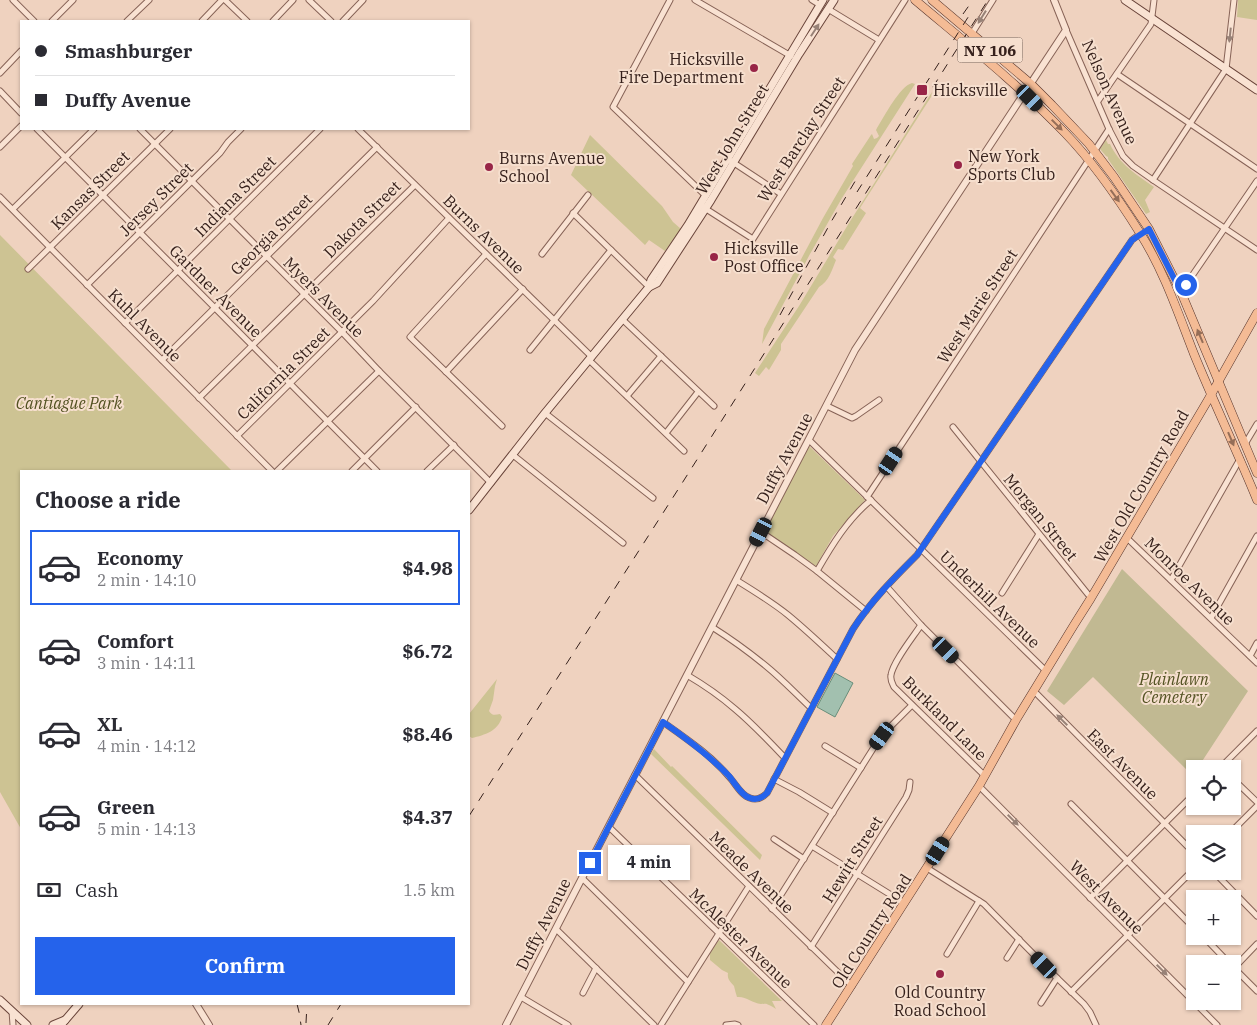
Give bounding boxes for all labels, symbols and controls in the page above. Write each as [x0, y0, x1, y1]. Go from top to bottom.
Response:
one-way arrow [978, 11, 987, 24]
one-way arrow [810, 23, 819, 36]
one-way arrow [1226, 27, 1234, 43]
street label: Nelson Avenue [1078, 36, 1142, 148]
road number: NY 106 [958, 38, 1022, 62]
text: Smashburger [65, 39, 192, 63]
place label: Hicksville Fire Department [619, 49, 744, 87]
marker: Hicksville Fire Department [748, 62, 760, 74]
street label: West Barclay Street [753, 72, 849, 206]
street label: West John Street [691, 80, 773, 198]
place label: Hicksville [933, 80, 1008, 100]
car [1014, 82, 1045, 114]
marker: Hicksville [915, 83, 929, 97]
text: Duffy Avenue [65, 88, 191, 112]
one-way arrow [1051, 119, 1063, 131]
street label: Kansas Street [46, 146, 134, 234]
place label: New York Sports Club [968, 146, 1055, 184]
place label: Burns Avenue School [499, 148, 605, 186]
street label: Indiana Street [190, 151, 280, 241]
street label: Jersey Street [115, 158, 197, 240]
marker: New York Sports Club [952, 159, 964, 171]
marker: Burns Avenue School [483, 161, 495, 173]
street label: Dakota Street [319, 176, 405, 262]
street label: Georgia Street [226, 189, 316, 279]
one-way arrow [1110, 189, 1120, 203]
street label: Burns Avenue [439, 190, 529, 278]
place label: Hicksville Post Office [724, 238, 804, 276]
street label: Gardner Avenue [165, 240, 267, 342]
street label: West Marie Street [933, 245, 1022, 367]
marker: Hicksville Post Office [708, 251, 720, 263]
street label: Myers Avenue [280, 253, 368, 341]
route start [1175, 274, 1197, 296]
street label: Kuhl Avenue [104, 284, 186, 366]
street label: California Street [232, 322, 334, 424]
one-way arrow [1196, 329, 1203, 344]
park label: Cantiague Park [16, 393, 123, 413]
street label: West Old Country Road [1089, 406, 1193, 566]
street label: Duffy Avenue [752, 409, 816, 507]
one-way arrow [1227, 432, 1235, 446]
car [876, 444, 905, 478]
street label: Morgan Street [1000, 469, 1082, 565]
text: Choose a ride [35, 485, 181, 514]
car [747, 515, 774, 549]
street label: Monroe Avenue [1141, 533, 1239, 629]
icon: car [37, 545, 82, 590]
text: Economy [97, 546, 183, 570]
street label: Underhill Avenue [936, 546, 1044, 652]
text: $4.98 [402, 556, 453, 580]
text: 2 min · 14:10 [97, 570, 196, 590]
icon: car [37, 628, 82, 673]
text: Comfort [97, 629, 174, 653]
car [930, 634, 961, 666]
text: $6.72 [402, 639, 453, 663]
text: 3 min · 14:11 [97, 653, 196, 673]
park label: Plainlawn Cemetery [1138, 669, 1209, 707]
street label: Burkland Lane [899, 672, 991, 764]
icon: car [37, 711, 82, 756]
text: XL [97, 712, 123, 736]
one-way arrow [1056, 714, 1068, 726]
car [867, 719, 896, 753]
text: $8.46 [402, 722, 453, 746]
street label: East Avenue [1083, 724, 1163, 804]
text: 4 min · 14:12 [97, 736, 196, 756]
map controls [1186, 760, 1241, 1010]
button: locate [1186, 760, 1241, 815]
icon: car [37, 794, 82, 839]
text: Green [97, 795, 155, 819]
text: $4.37 [402, 805, 453, 829]
street label: Hewitt Street [817, 812, 887, 906]
one-way arrow [1007, 814, 1019, 826]
text: 5 min · 14:13 [97, 819, 196, 839]
button: layers [1186, 825, 1241, 880]
street label: Meade Avenue [706, 827, 798, 917]
car [923, 834, 952, 868]
callout: 4 min [608, 846, 690, 880]
route end [579, 852, 601, 874]
text: 4 min [627, 852, 671, 872]
street label: West Avenue [1066, 856, 1148, 938]
street label: Old Country Road [826, 870, 916, 992]
street label: Duffy Avenue [511, 875, 575, 973]
icon: cash [35, 876, 63, 904]
text: Cash [75, 878, 119, 902]
text: 1.5 km [403, 880, 455, 900]
street label: McAlester Avenue [685, 884, 797, 992]
button: + [1186, 890, 1241, 945]
button: Confirm [35, 937, 455, 995]
car [1028, 949, 1059, 981]
button: − [1186, 955, 1241, 1010]
one-way arrow [1156, 964, 1168, 976]
marker: Old Country Road School [934, 968, 946, 980]
place label: Old Country Road School [894, 982, 986, 1020]

